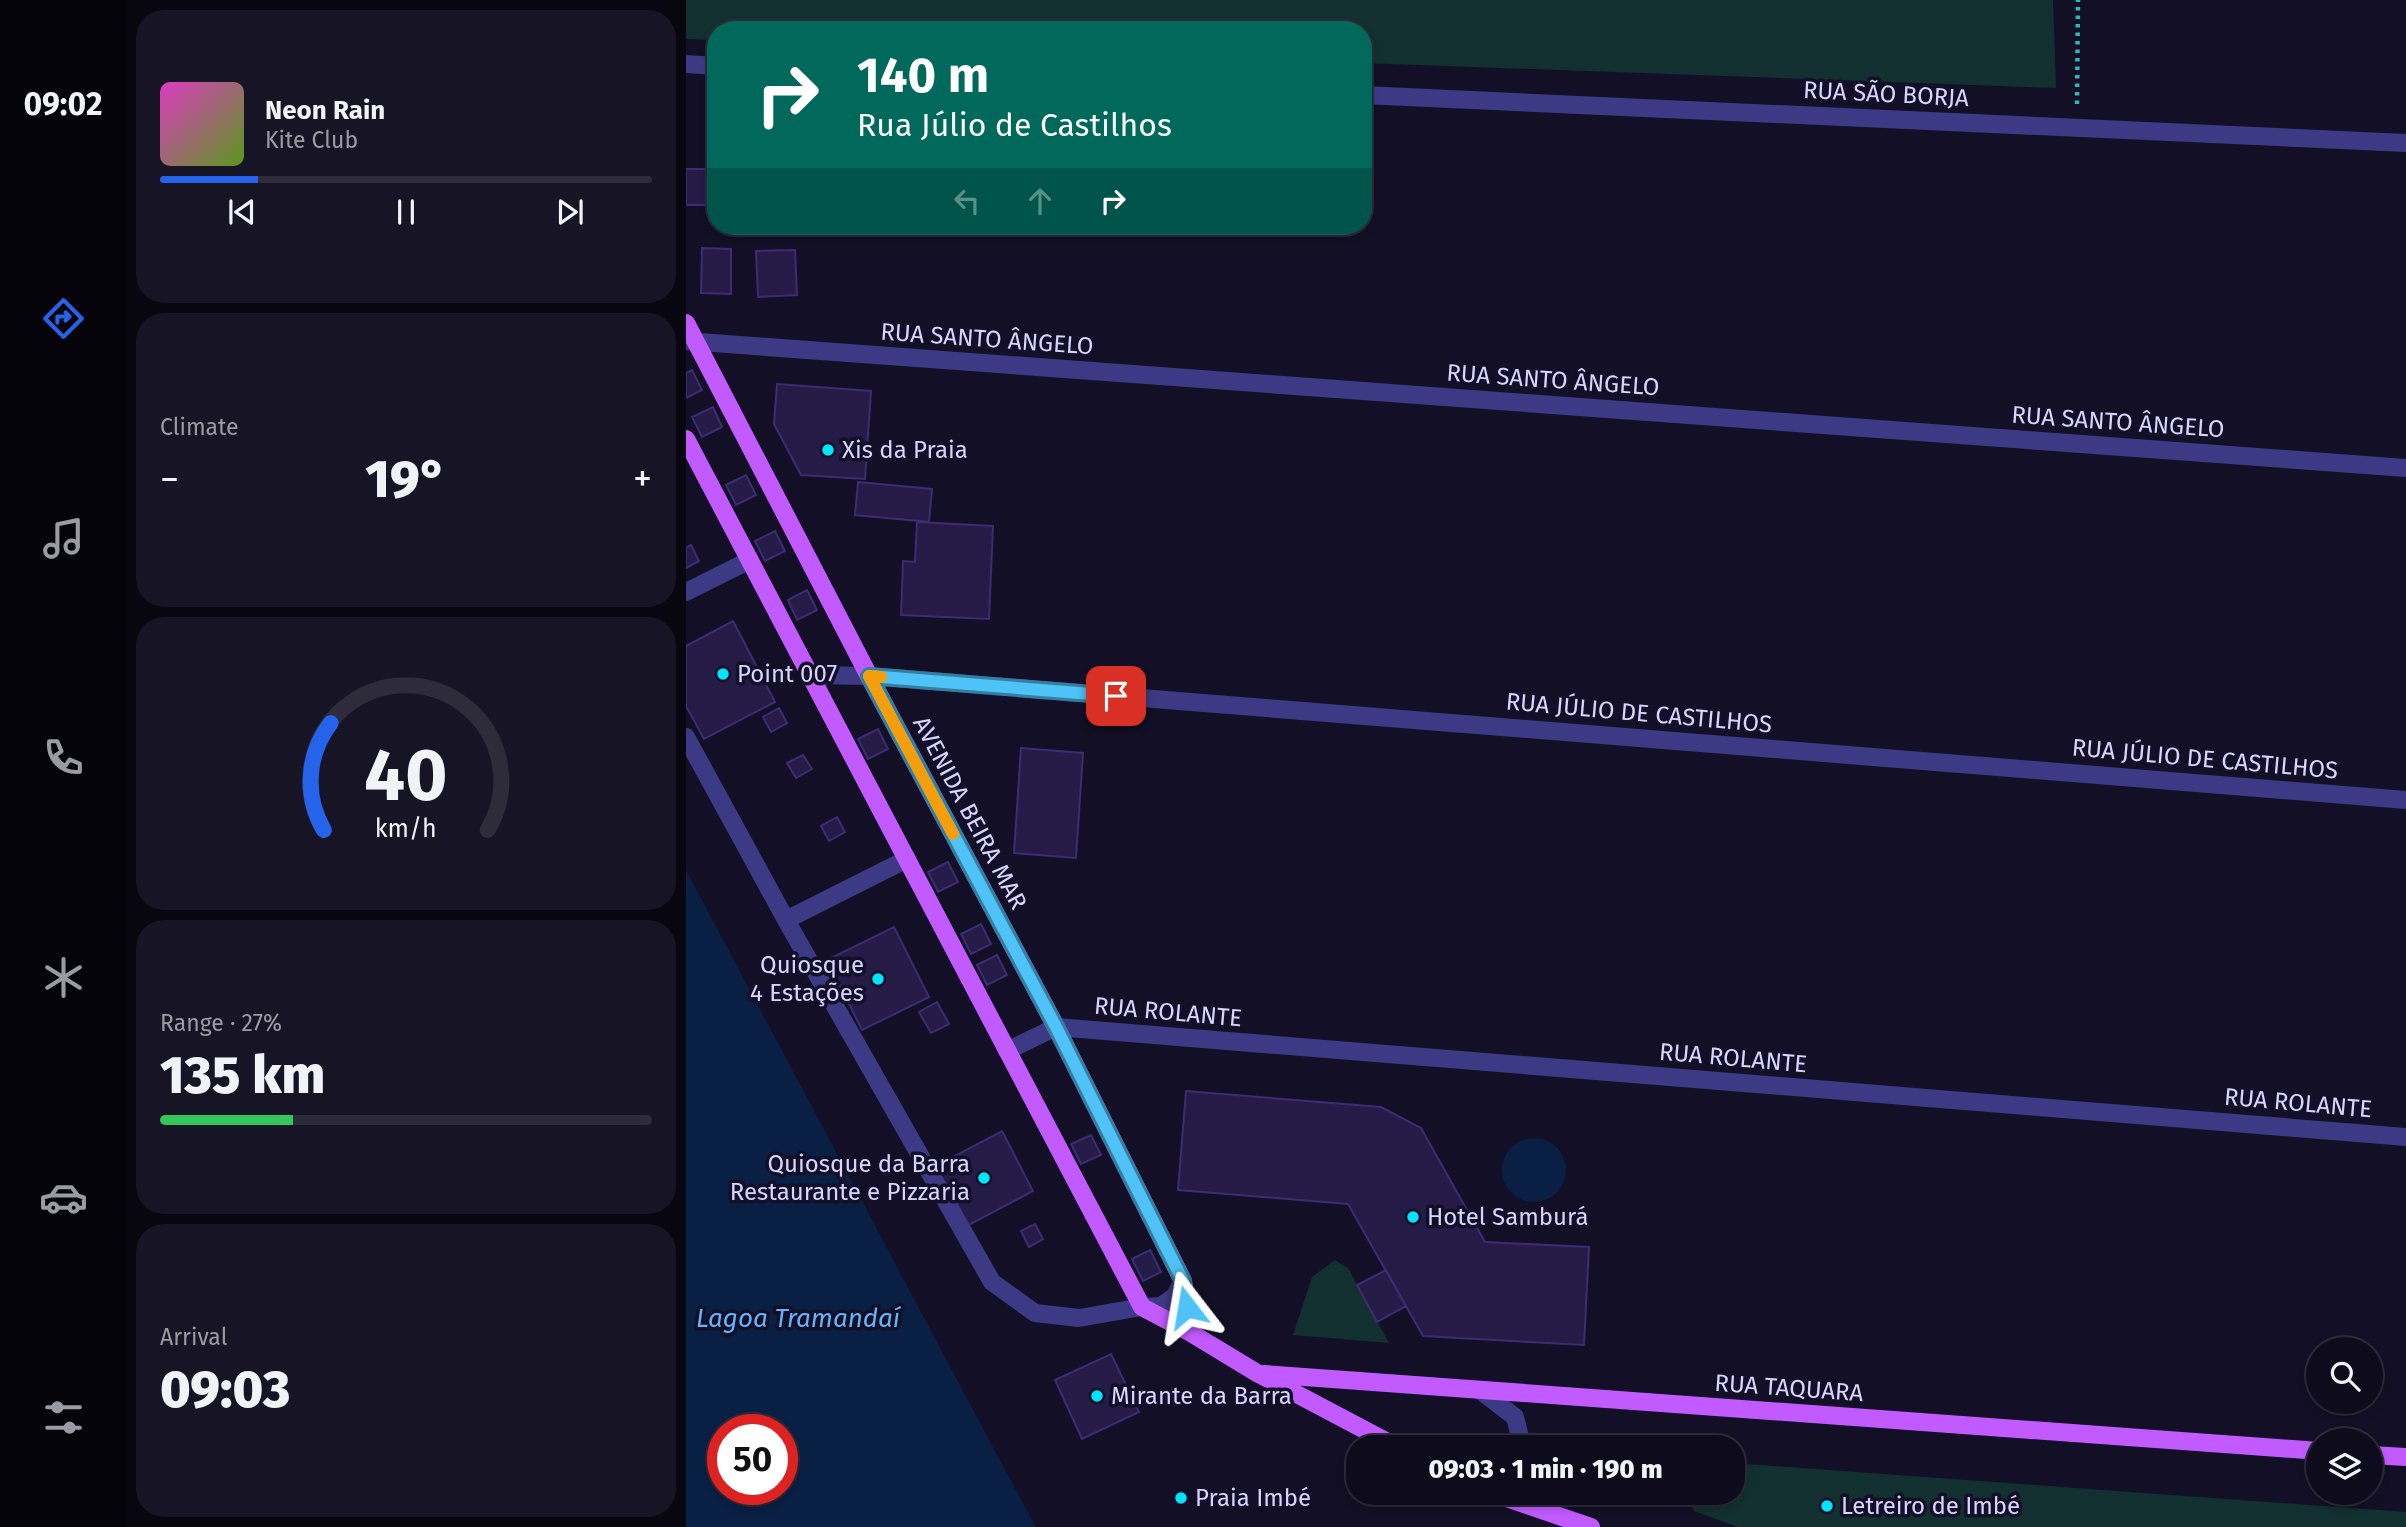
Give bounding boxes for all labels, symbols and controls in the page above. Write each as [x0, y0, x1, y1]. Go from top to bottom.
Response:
text: 140 m [857, 46, 989, 105]
icon: right [742, 49, 833, 140]
street label: RUA SÃO BORJA [1802, 76, 1970, 112]
text: 09:02 [24, 85, 102, 123]
text: Neon Rain [265, 95, 385, 126]
text: Rua Júlio de Castilhos [857, 106, 1172, 144]
text: Kite Club [265, 126, 358, 154]
icon: left [948, 182, 986, 220]
icon: ahead [1021, 182, 1059, 220]
icon: right [1094, 182, 1132, 220]
icon: previous [223, 193, 261, 231]
icon: pause [387, 193, 425, 231]
icon: next [551, 193, 589, 231]
icon: directions [39, 294, 88, 343]
street label: RUA SANTO ÂNGELO [880, 318, 1094, 360]
street label: RUA SANTO ÂNGELO [1446, 359, 1660, 401]
street label: RUA SANTO ÂNGELO [2011, 401, 2225, 443]
text: Climate [160, 413, 239, 441]
place label: Xis da Praia [842, 436, 968, 464]
marker: Xis da Praia [820, 442, 836, 458]
text: 19° [365, 448, 447, 511]
text: − [160, 456, 179, 502]
text: + [633, 456, 652, 502]
icon: music [39, 514, 88, 563]
place label: Point 007 [737, 660, 837, 688]
marker: Point 007 [715, 666, 731, 682]
pin [1086, 666, 1146, 726]
icon: arrive [1097, 677, 1135, 715]
street label: RUA JÚLIO DE CASTILHOS [1505, 686, 1773, 739]
street label: AVENIDA BEIRA MAR [907, 712, 1033, 914]
text: 40 [364, 732, 448, 819]
street label: RUA JÚLIO DE CASTILHOS [2071, 732, 2339, 785]
icon: phone [39, 733, 88, 782]
text: km/h [375, 813, 437, 843]
place label: Quiosque 4 Estações [750, 951, 864, 1007]
icon: climate [39, 953, 88, 1002]
marker: Quiosque 4 Estações [870, 971, 886, 987]
street label: RUA ROLANTE [1093, 992, 1243, 1032]
text: Range · 27% [160, 1009, 282, 1037]
street label: RUA ROLANTE [1658, 1038, 1808, 1078]
text: 135 km [160, 1044, 325, 1107]
street label: RUA ROLANTE [2223, 1083, 2373, 1123]
place label: Quiosque da Barra Restaurante e Pizzaria [730, 1150, 970, 1206]
marker: Quiosque da Barra Restaurante e Pizzaria [976, 1170, 992, 1186]
icon: car [39, 1173, 88, 1222]
place label: Hotel Samburá [1427, 1203, 1589, 1231]
marker: Hotel Samburá [1405, 1209, 1421, 1225]
position arrow [1150, 1270, 1224, 1344]
water label: Lagoa Tramandaí [696, 1303, 902, 1334]
text: Arrival [160, 1323, 227, 1351]
map controls [2306, 1337, 2383, 1505]
button: search [2306, 1337, 2383, 1414]
text: 09:03 [160, 1358, 290, 1421]
street label: RUA TAQUARA [1714, 1369, 1865, 1407]
place label: Mirante da Barra [1111, 1382, 1292, 1410]
marker: Mirante da Barra [1089, 1388, 1105, 1404]
icon: filters [39, 1393, 88, 1442]
speed limit sign: 50 [707, 1414, 798, 1505]
button: layers [2306, 1428, 2383, 1505]
text: 09:03 · 1 min · 190 m [1428, 1454, 1663, 1485]
place label: Praia Imbé [1195, 1484, 1311, 1512]
marker: Praia Imbé [1173, 1490, 1189, 1506]
place label: Letreiro de Imbé [1841, 1492, 2020, 1520]
marker: Letreiro de Imbé [1819, 1498, 1835, 1514]

